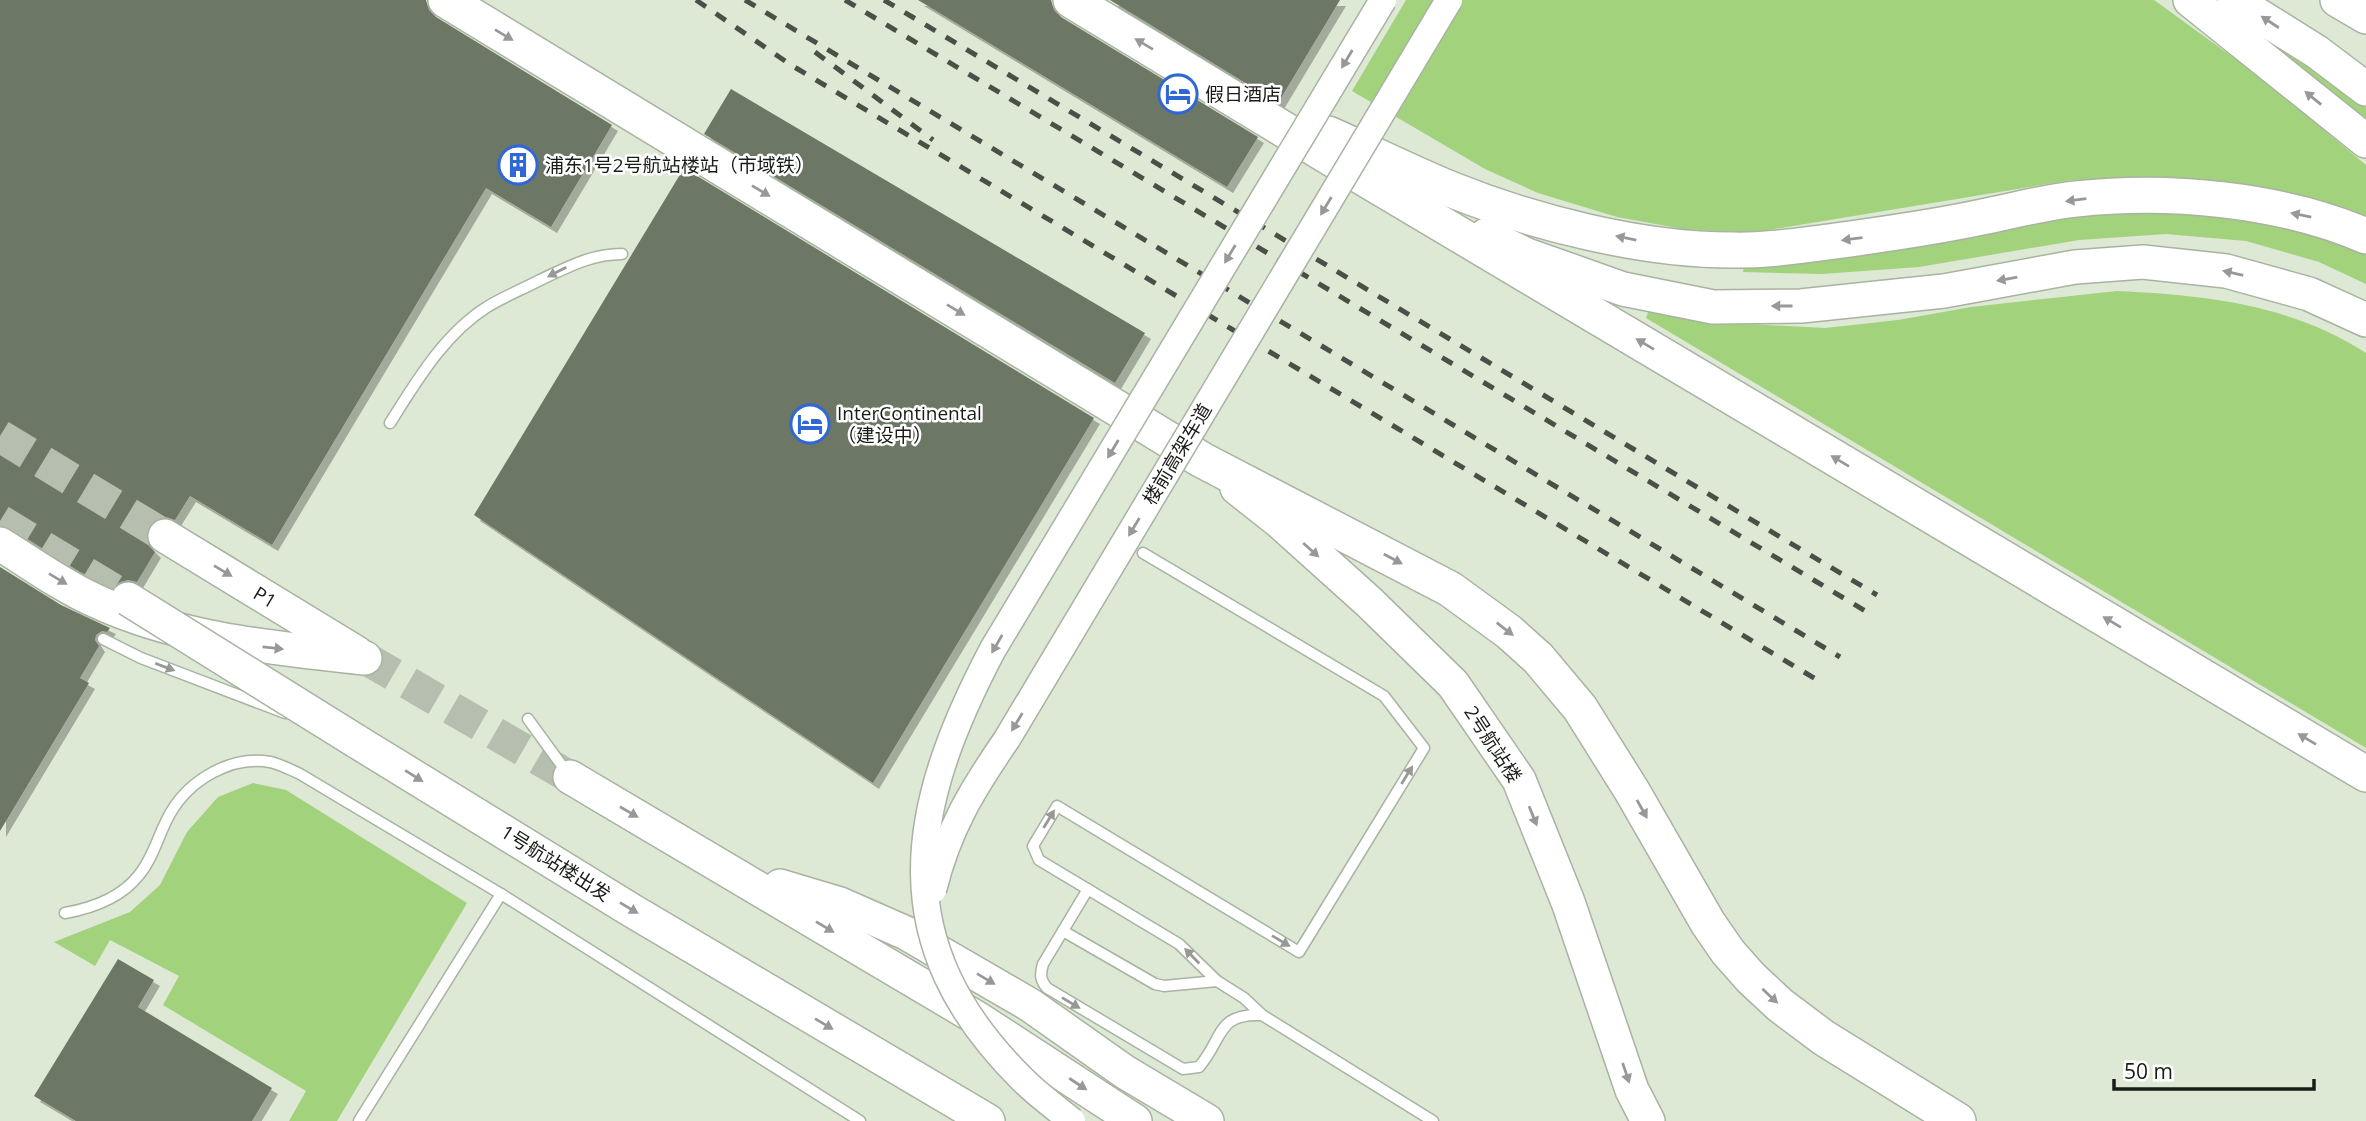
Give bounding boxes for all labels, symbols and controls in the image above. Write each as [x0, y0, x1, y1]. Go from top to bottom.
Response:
one-way arrow [2260, 15, 2279, 28]
one-way arrow [494, 29, 513, 42]
one-way arrow [1135, 38, 1154, 51]
one-way arrow [1341, 49, 1354, 68]
hotel icon: 假日酒店 [1157, 73, 1199, 115]
place label: 假日酒店 [1205, 81, 1281, 107]
one-way arrow [2304, 91, 2321, 106]
building icon: 浦东1号2号航站楼站（市域铁） [497, 144, 539, 186]
place label: 浦东1号2号航站楼站（市域铁） [545, 152, 814, 178]
one-way arrow [752, 185, 771, 198]
one-way arrow [2065, 194, 2087, 205]
one-way arrow [1320, 196, 1332, 215]
one-way arrow [2290, 209, 2312, 220]
one-way arrow [1615, 232, 1637, 243]
one-way arrow [1841, 233, 1863, 244]
one-way arrow [1224, 244, 1237, 263]
one-way arrow [547, 266, 567, 277]
one-way arrow [2222, 267, 2244, 278]
one-way arrow [1996, 274, 2018, 285]
one-way arrow [1770, 300, 1792, 312]
one-way arrow [946, 303, 965, 316]
one-way arrow [1635, 338, 1654, 351]
street label: 楼前高架车道 [1136, 398, 1218, 510]
place label: InterContinental （建设中） [837, 400, 982, 448]
hotel icon: InterContinental （建设中） [789, 403, 831, 445]
one-way arrow [1107, 439, 1120, 458]
one-way arrow [1831, 454, 1850, 467]
one-way arrow [1128, 518, 1140, 537]
one-way arrow [1302, 542, 1320, 558]
one-way arrow [1383, 554, 1403, 565]
one-way arrow [214, 565, 233, 578]
one-way arrow [49, 573, 68, 585]
street label: P1 [249, 580, 281, 614]
one-way arrow [2102, 616, 2121, 629]
one-way arrow [1496, 622, 1514, 636]
one-way arrow [990, 634, 1003, 653]
one-way arrow [262, 642, 284, 653]
one-way arrow [155, 662, 176, 673]
street label: 2号航站楼 [1458, 700, 1528, 788]
one-way arrow [1011, 713, 1023, 732]
one-way arrow [2298, 732, 2317, 745]
one-way arrow [1401, 766, 1413, 785]
one-way arrow [404, 770, 423, 783]
one-way arrow [1636, 799, 1648, 819]
one-way arrow [619, 806, 638, 818]
one-way arrow [1528, 806, 1539, 827]
one-way arrow [1043, 810, 1055, 829]
street label: 1号航站楼出发 [496, 819, 616, 907]
one-way arrow [619, 902, 638, 915]
one-way arrow [815, 921, 834, 933]
one-way arrow [1272, 935, 1291, 947]
one-way arrow [1184, 948, 1200, 965]
one-way arrow [977, 973, 996, 985]
one-way arrow [1761, 987, 1778, 1003]
one-way arrow [1062, 996, 1081, 1009]
one-way arrow [815, 1018, 834, 1030]
scale bar [2114, 1048, 2314, 1092]
text: 50 m [2124, 1057, 2173, 1085]
one-way arrow [1621, 1063, 1632, 1084]
one-way arrow [1069, 1077, 1088, 1090]

